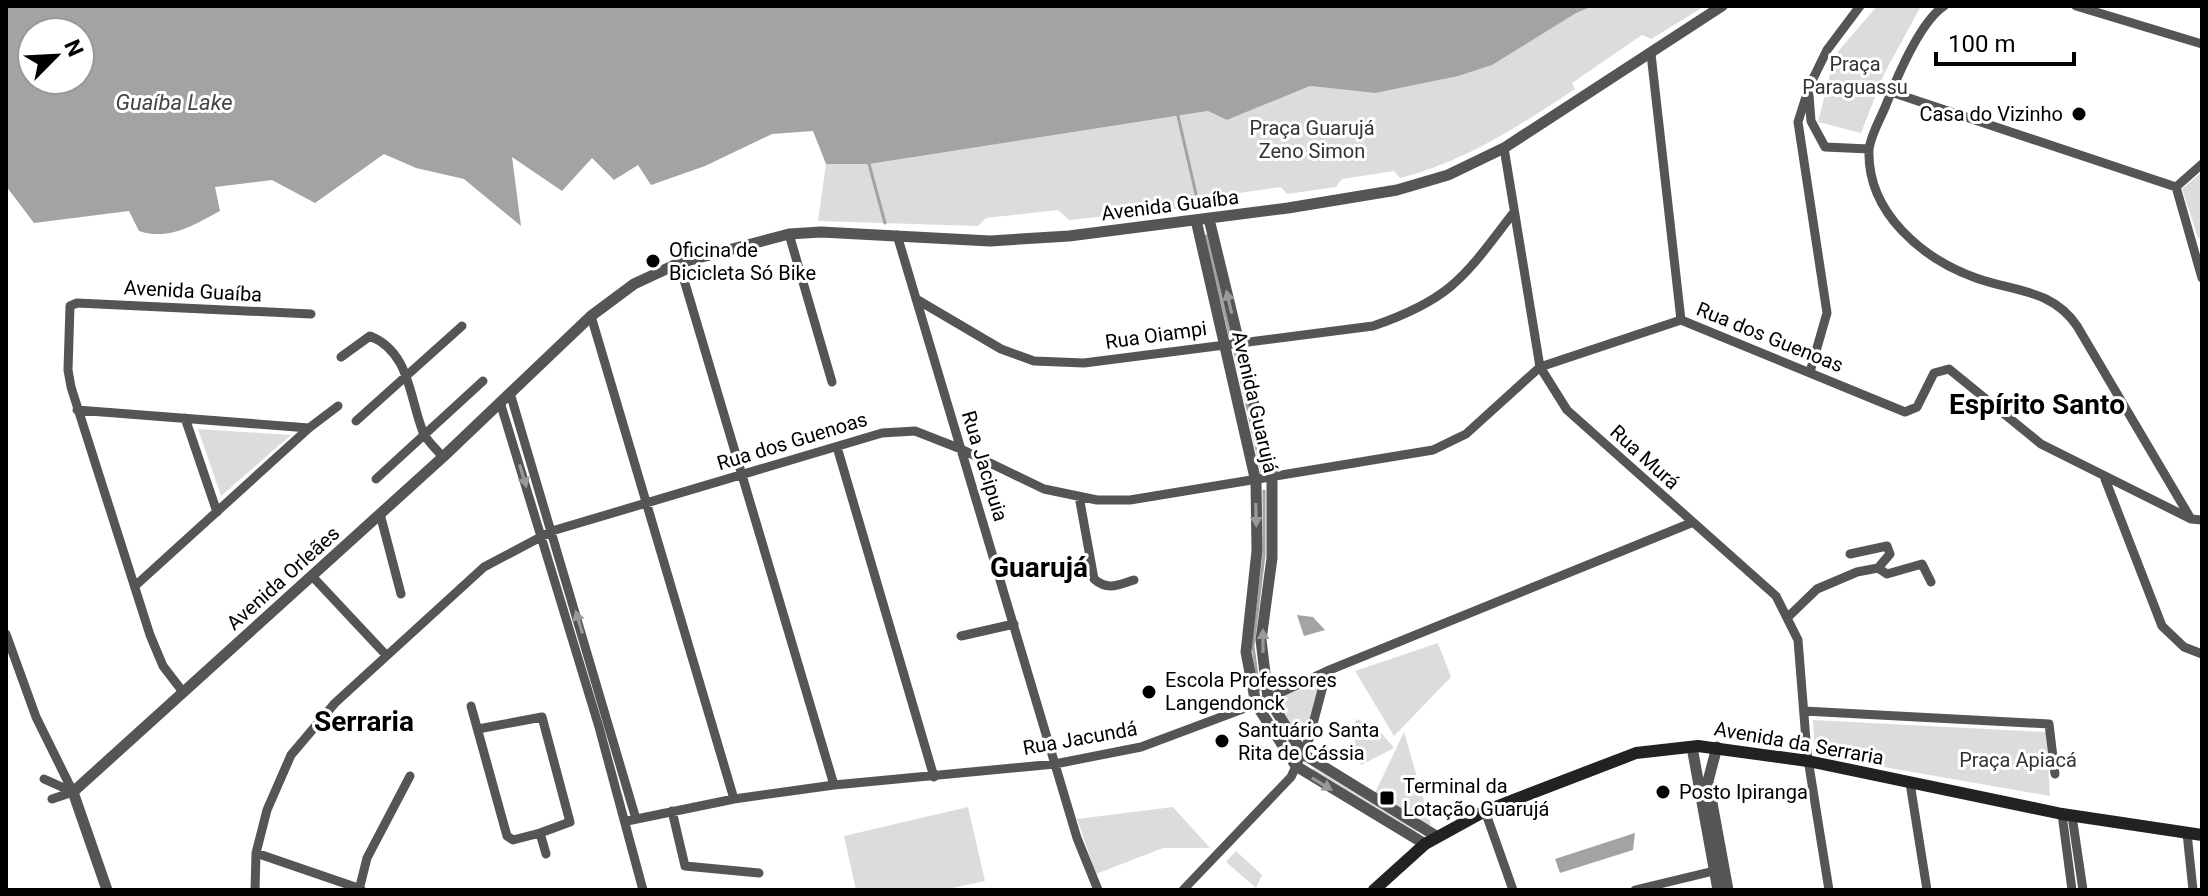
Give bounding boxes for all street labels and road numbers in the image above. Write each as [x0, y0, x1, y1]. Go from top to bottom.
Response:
street label: Avenida Guaíba [1100, 185, 1240, 225]
street label: Avenida Guaíba [123, 275, 263, 307]
street label: Rua dos Guenoas [1693, 297, 1847, 377]
street label: Rua Oiampi [1104, 316, 1208, 354]
street label: Avenida Guarujá [1227, 329, 1283, 475]
street label: Rua dos Guenoas [714, 407, 870, 475]
street label: Rua Jacipuia [957, 408, 1013, 524]
street label: Rua Murá [1605, 420, 1685, 494]
street label: Avenida Orleães [222, 521, 344, 635]
street label: Rua Jacundá [1021, 716, 1139, 760]
street label: Avenida da Serraria [1712, 716, 1886, 770]

